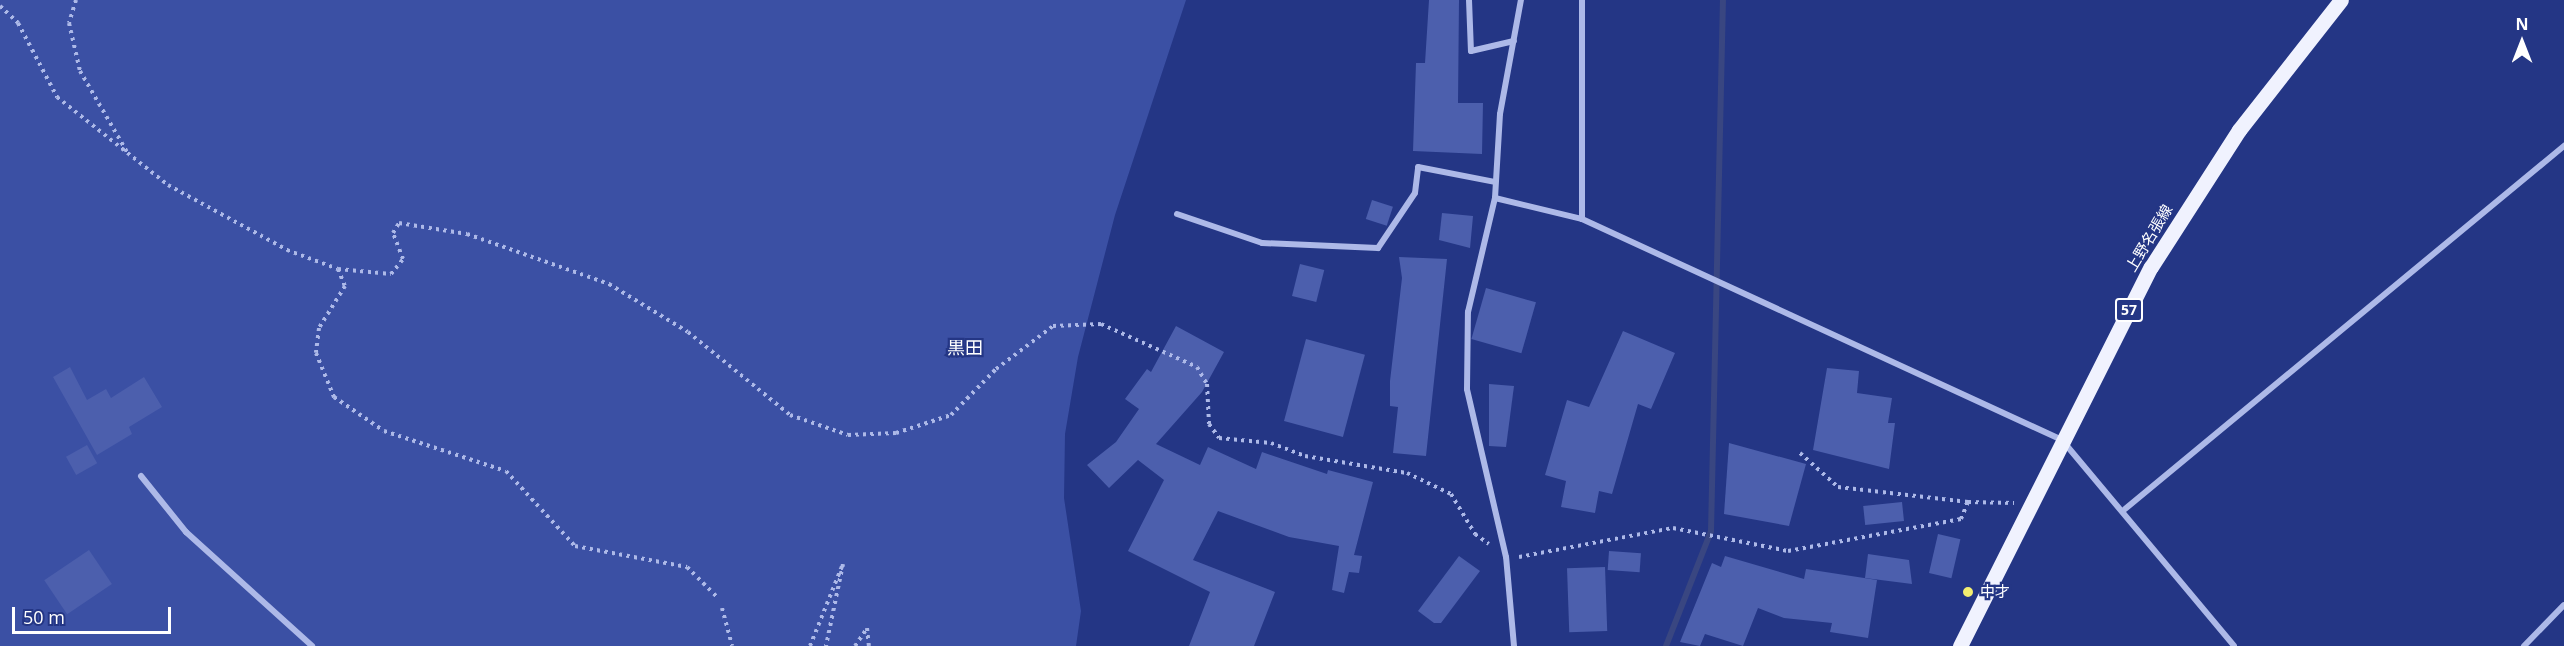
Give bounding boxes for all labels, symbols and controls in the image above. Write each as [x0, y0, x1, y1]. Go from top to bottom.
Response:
north arrow [2492, 12, 2552, 72]
text: N [2515, 13, 2529, 35]
street label: 上野名張線 [2122, 201, 2176, 275]
road number: 57 [2114, 299, 2144, 321]
district label: 黒田 [947, 336, 983, 358]
place label: 中才 [1980, 583, 2010, 601]
marker: 中才 [1961, 585, 1975, 599]
scale bar [15, 595, 174, 633]
text: 50 m [23, 605, 65, 629]

